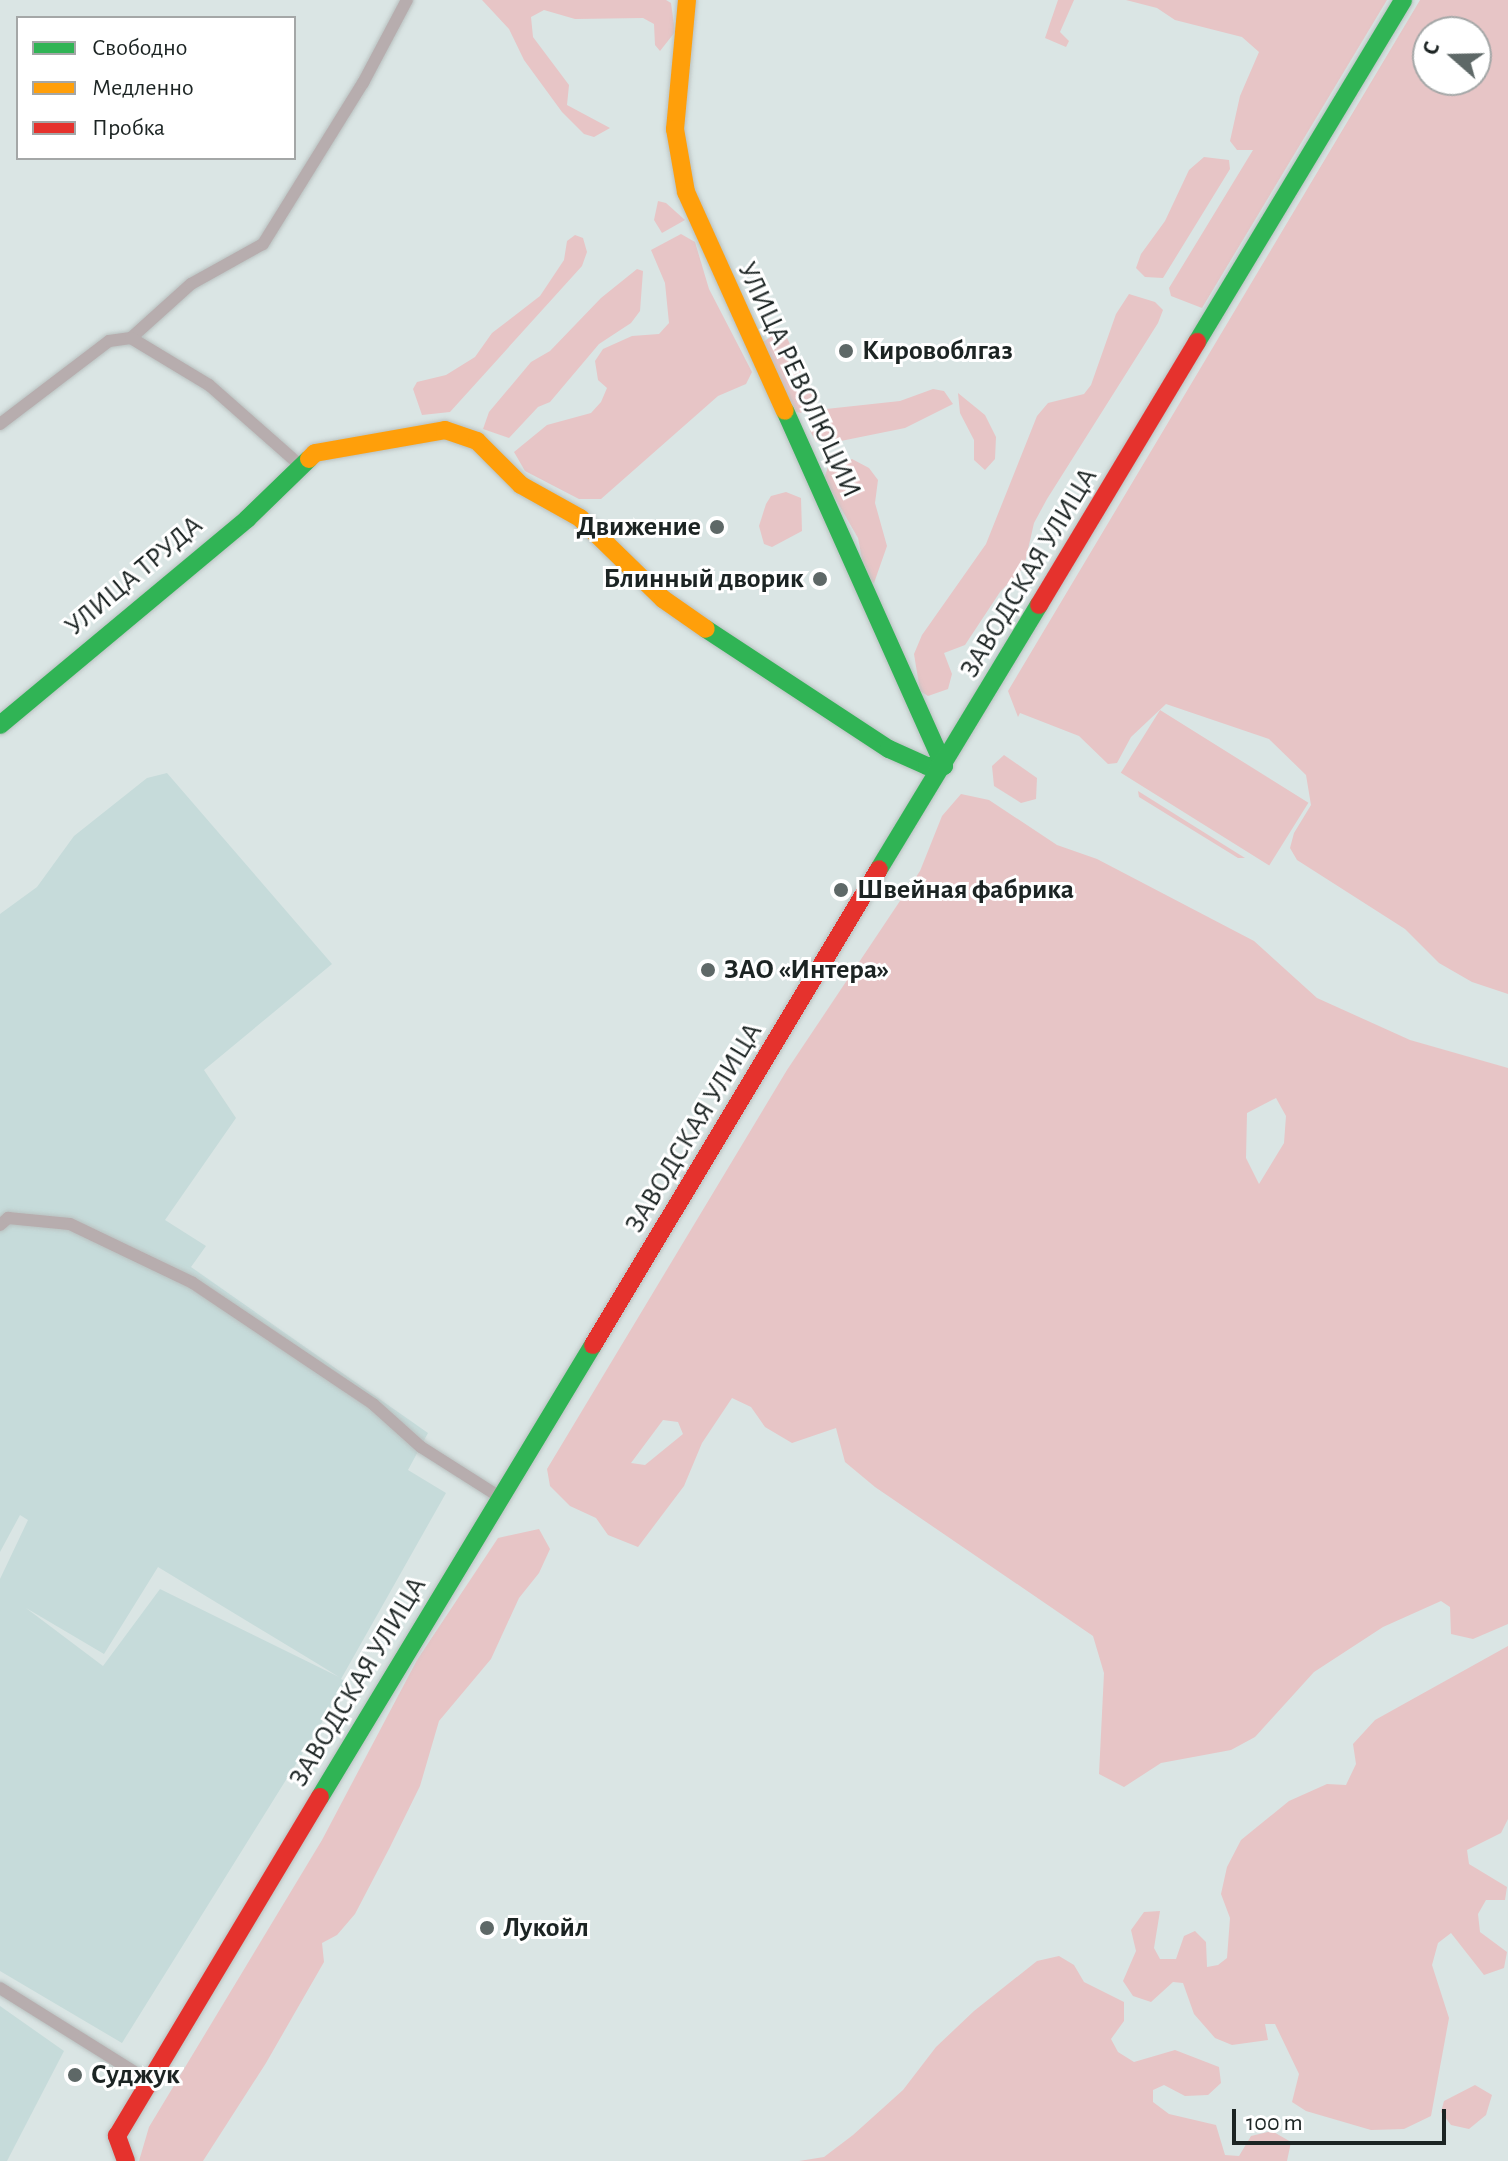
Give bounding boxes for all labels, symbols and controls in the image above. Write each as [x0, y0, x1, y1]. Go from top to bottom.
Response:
legend [16, 16, 296, 160]
north arrow [1412, 16, 1492, 96]
text: Свободно [92, 36, 187, 60]
text: С [1419, 39, 1444, 58]
text: Медленно [92, 76, 194, 100]
text: Пробка [92, 116, 165, 140]
street label: УЛИЦА РЕВОЛЮЦИИ [730, 257, 868, 503]
place label: Кировоблгаз [862, 334, 1013, 368]
marker: Кировоблгаз [837, 342, 855, 360]
street label: ЗАВОДСКАЯ УЛИЦА [953, 462, 1105, 684]
street label: УЛИЦА ТРУДА [58, 509, 210, 643]
place label: Движение [577, 510, 701, 544]
marker: Движение [708, 518, 726, 536]
place label: Блинный дворик [603, 562, 804, 596]
marker: Блинный дворик [811, 570, 829, 588]
place label: Швейная фабрика [857, 873, 1074, 907]
marker: Швейная фабрика [832, 881, 850, 899]
place label: ЗАО «Интера» [724, 953, 889, 987]
marker: ЗАО «Интера» [699, 961, 717, 979]
street label: ЗАВОДСКАЯ УЛИЦА [618, 1017, 770, 1239]
street label: ЗАВОДСКАЯ УЛИЦА [282, 1571, 434, 1793]
place label: Лукойл [503, 1911, 589, 1945]
marker: Лукойл [478, 1919, 496, 1937]
place label: Суджук [91, 2058, 180, 2092]
marker: Суджук [66, 2066, 84, 2084]
scale bar [1236, 2093, 1450, 2143]
text: 100 m [1246, 2111, 1303, 2135]

